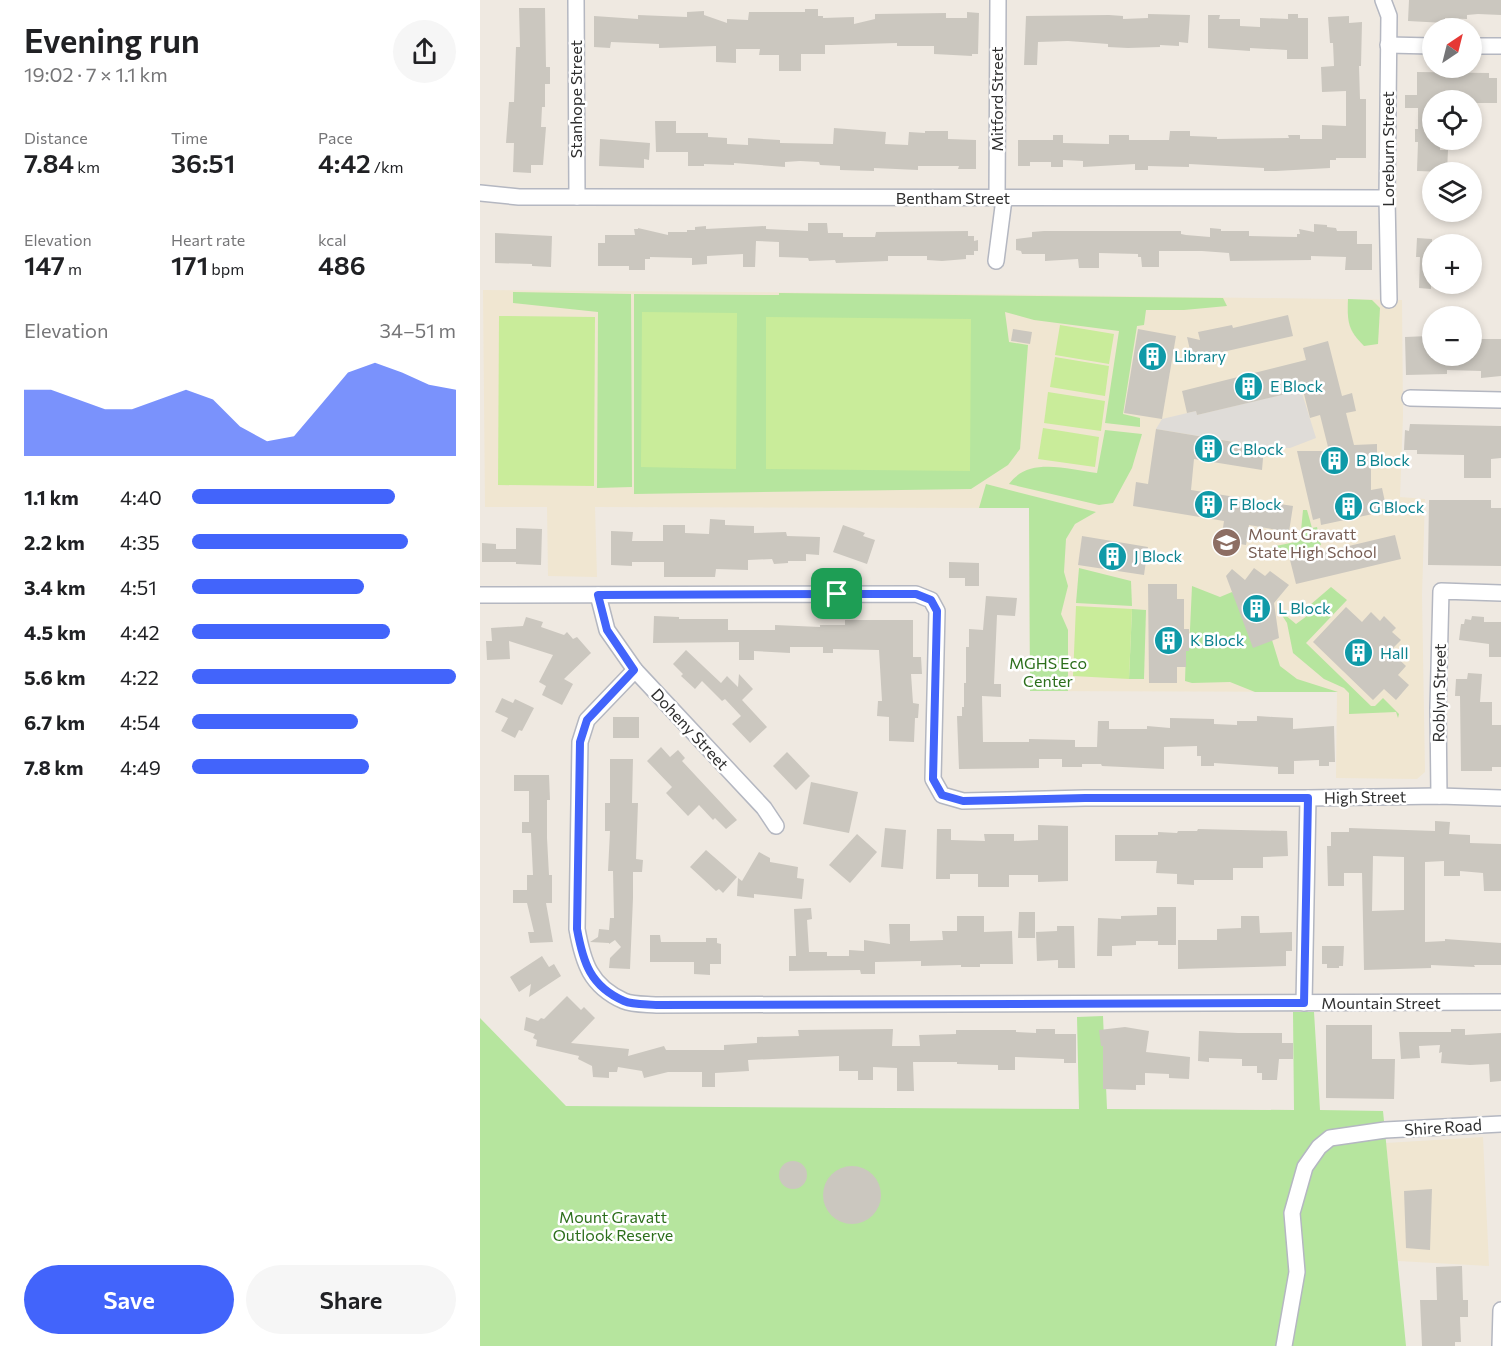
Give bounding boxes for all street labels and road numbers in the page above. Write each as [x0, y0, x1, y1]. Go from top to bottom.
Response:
street label: Stanhope Street [566, 39, 585, 158]
street label: Mitford Street [987, 46, 1006, 152]
street label: Loreburn Street [1378, 91, 1397, 207]
street label: Bentham Street [896, 188, 1011, 207]
street label: Roblyn Street [1428, 643, 1449, 743]
street label: Doheny Street [648, 684, 733, 774]
street label: High Street [1324, 786, 1407, 807]
street label: Mountain Street [1321, 993, 1441, 1012]
street label: Shire Road [1404, 1114, 1482, 1139]

